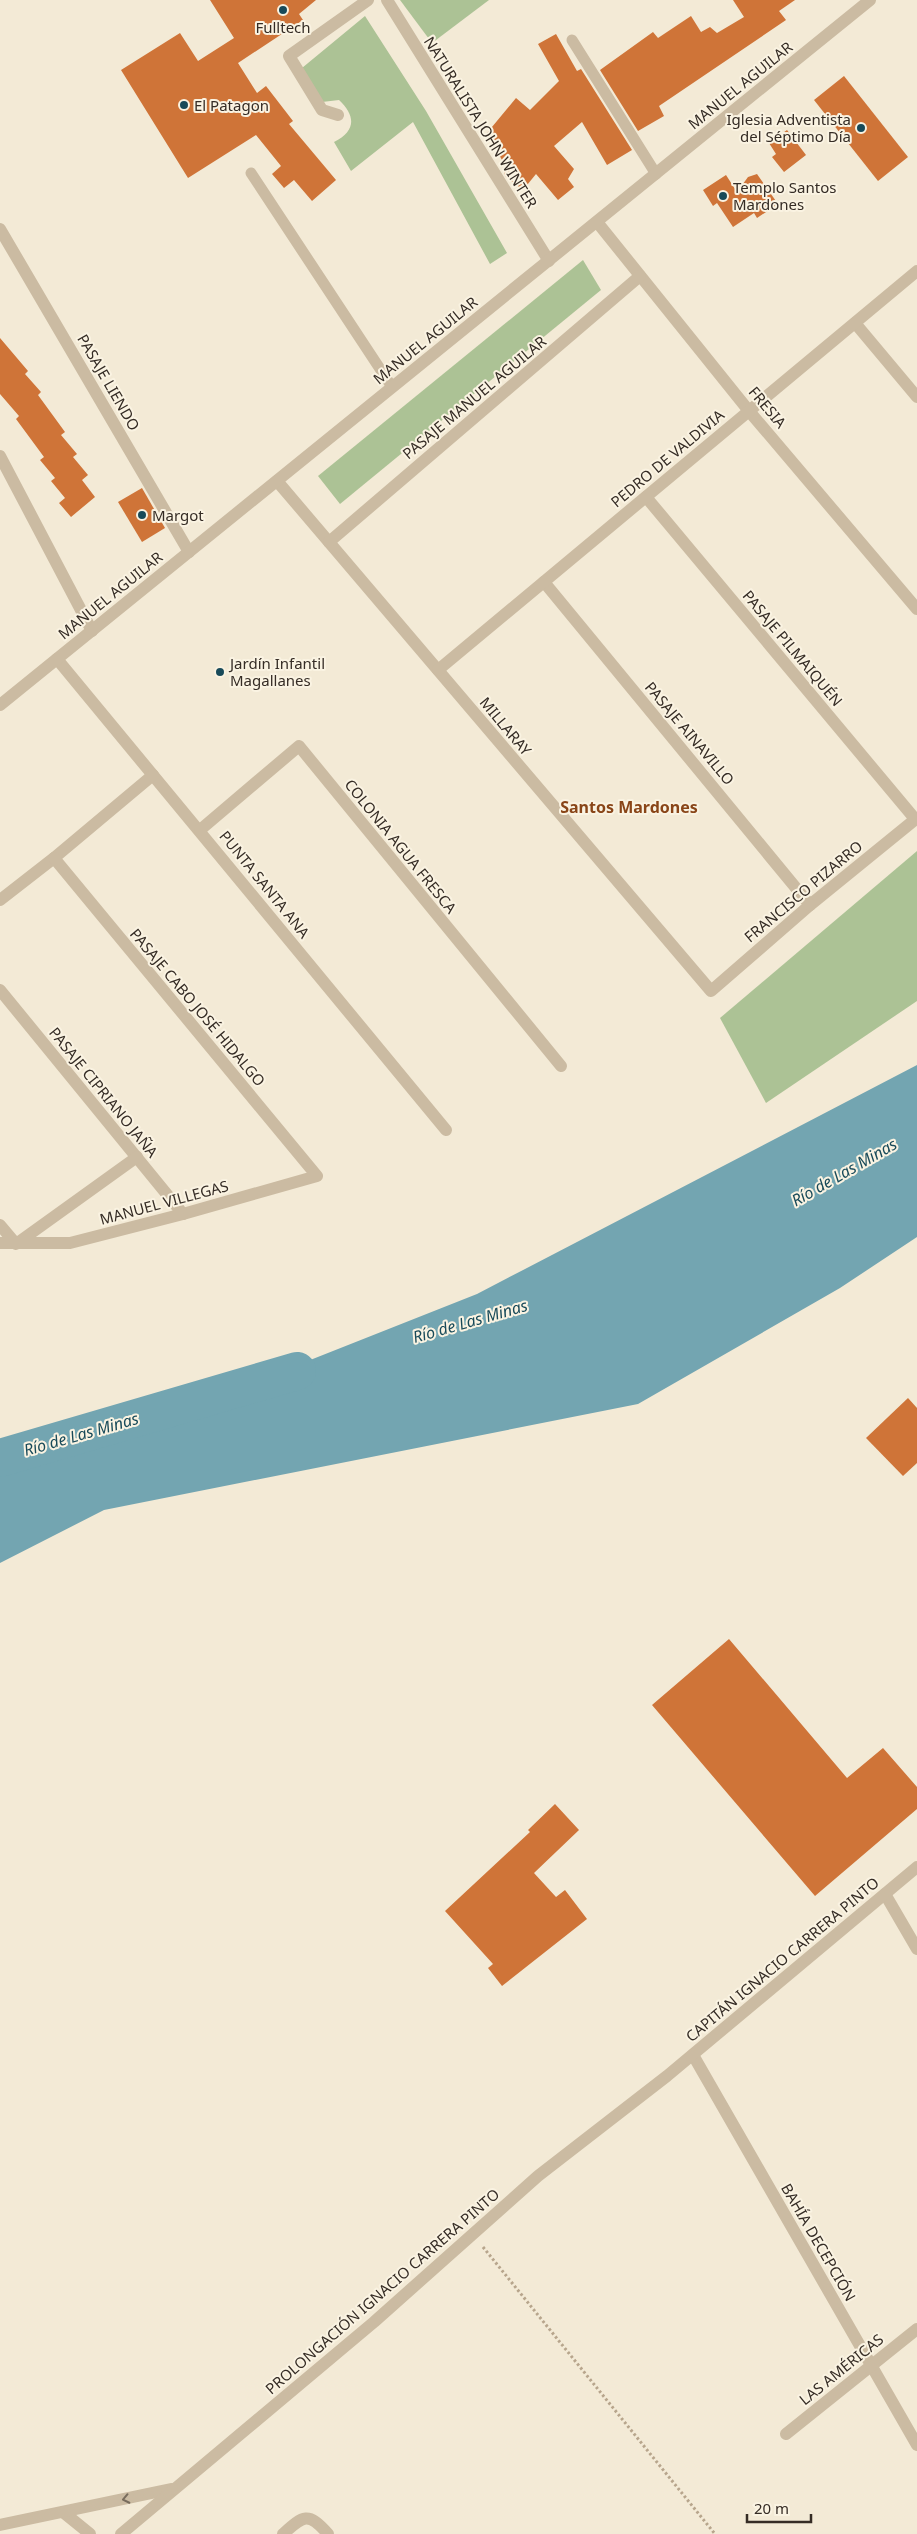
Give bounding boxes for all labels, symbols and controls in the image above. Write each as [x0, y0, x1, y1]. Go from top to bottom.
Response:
marker: Fulltech [277, 4, 289, 16]
place label: Fulltech [255, 17, 311, 37]
street label: NATURALISTA JOHN WINTER [420, 32, 543, 212]
street label: MANUEL AGUILAR [684, 36, 797, 133]
place label: El Patagon [194, 95, 269, 115]
marker: El Patagon [178, 99, 190, 111]
place label: Iglesia Adventista del Séptimo Día [727, 109, 851, 146]
marker: Iglesia Adventista del Séptimo Día [855, 122, 867, 134]
place label: Templo Santos Mardones [733, 177, 836, 214]
marker: Templo Santos Mardones [717, 190, 729, 202]
street label: MANUEL AGUILAR [369, 291, 482, 388]
street label: PASAJE LIENDO [73, 330, 145, 434]
street label: PASAJE MANUEL AGUILAR [398, 331, 550, 463]
street label: FRESIA [745, 382, 791, 432]
street label: PEDRO DE VALDIVIA [606, 404, 728, 511]
place label: Margot [152, 505, 204, 525]
marker: Margot [136, 509, 148, 521]
street label: MANUEL AGUILAR [54, 546, 167, 643]
street label: PASAJE PILMAIQUÉN [739, 586, 847, 710]
place label: Jardín Infantil Magallanes [228, 653, 325, 690]
marker: Jardín Infantil Magallanes [214, 666, 226, 678]
street label: PASAJE AINAVILLO [641, 677, 739, 789]
street label: MILLARAY [476, 693, 537, 760]
street label: COLONIA AGUA FRESCA [341, 775, 462, 918]
district label: Santos Mardones [560, 796, 698, 818]
street label: PUNTA SANTA ANA [215, 826, 315, 942]
street label: FRANCISCO PIZARRO [740, 836, 866, 946]
street label: PASAJE CABO JOSÉ HIDALGO [126, 924, 270, 1090]
street label: PASAJE CIPRIANO JAÑA [45, 1023, 163, 1162]
water label: Río de Las Minas [787, 1133, 901, 1211]
street label: MANUEL VILLEGAS [97, 1175, 231, 1229]
water label: Río de Las Minas [410, 1294, 530, 1348]
water label: Río de Las Minas [21, 1407, 141, 1461]
street label: CAPITÁN IGNACIO CARRERA PINTO [681, 1872, 883, 2046]
street label: BAHÍA DECEPCIÓN [777, 2179, 861, 2305]
street label: PROLONGACIÓN IGNACIO CARRERA PINTO [261, 2184, 503, 2398]
street label: LAS AMÉRICAS [795, 2329, 887, 2409]
scale bar [747, 2492, 811, 2524]
one-way arrow [121, 2493, 130, 2503]
text: 20 m [754, 2498, 789, 2518]

